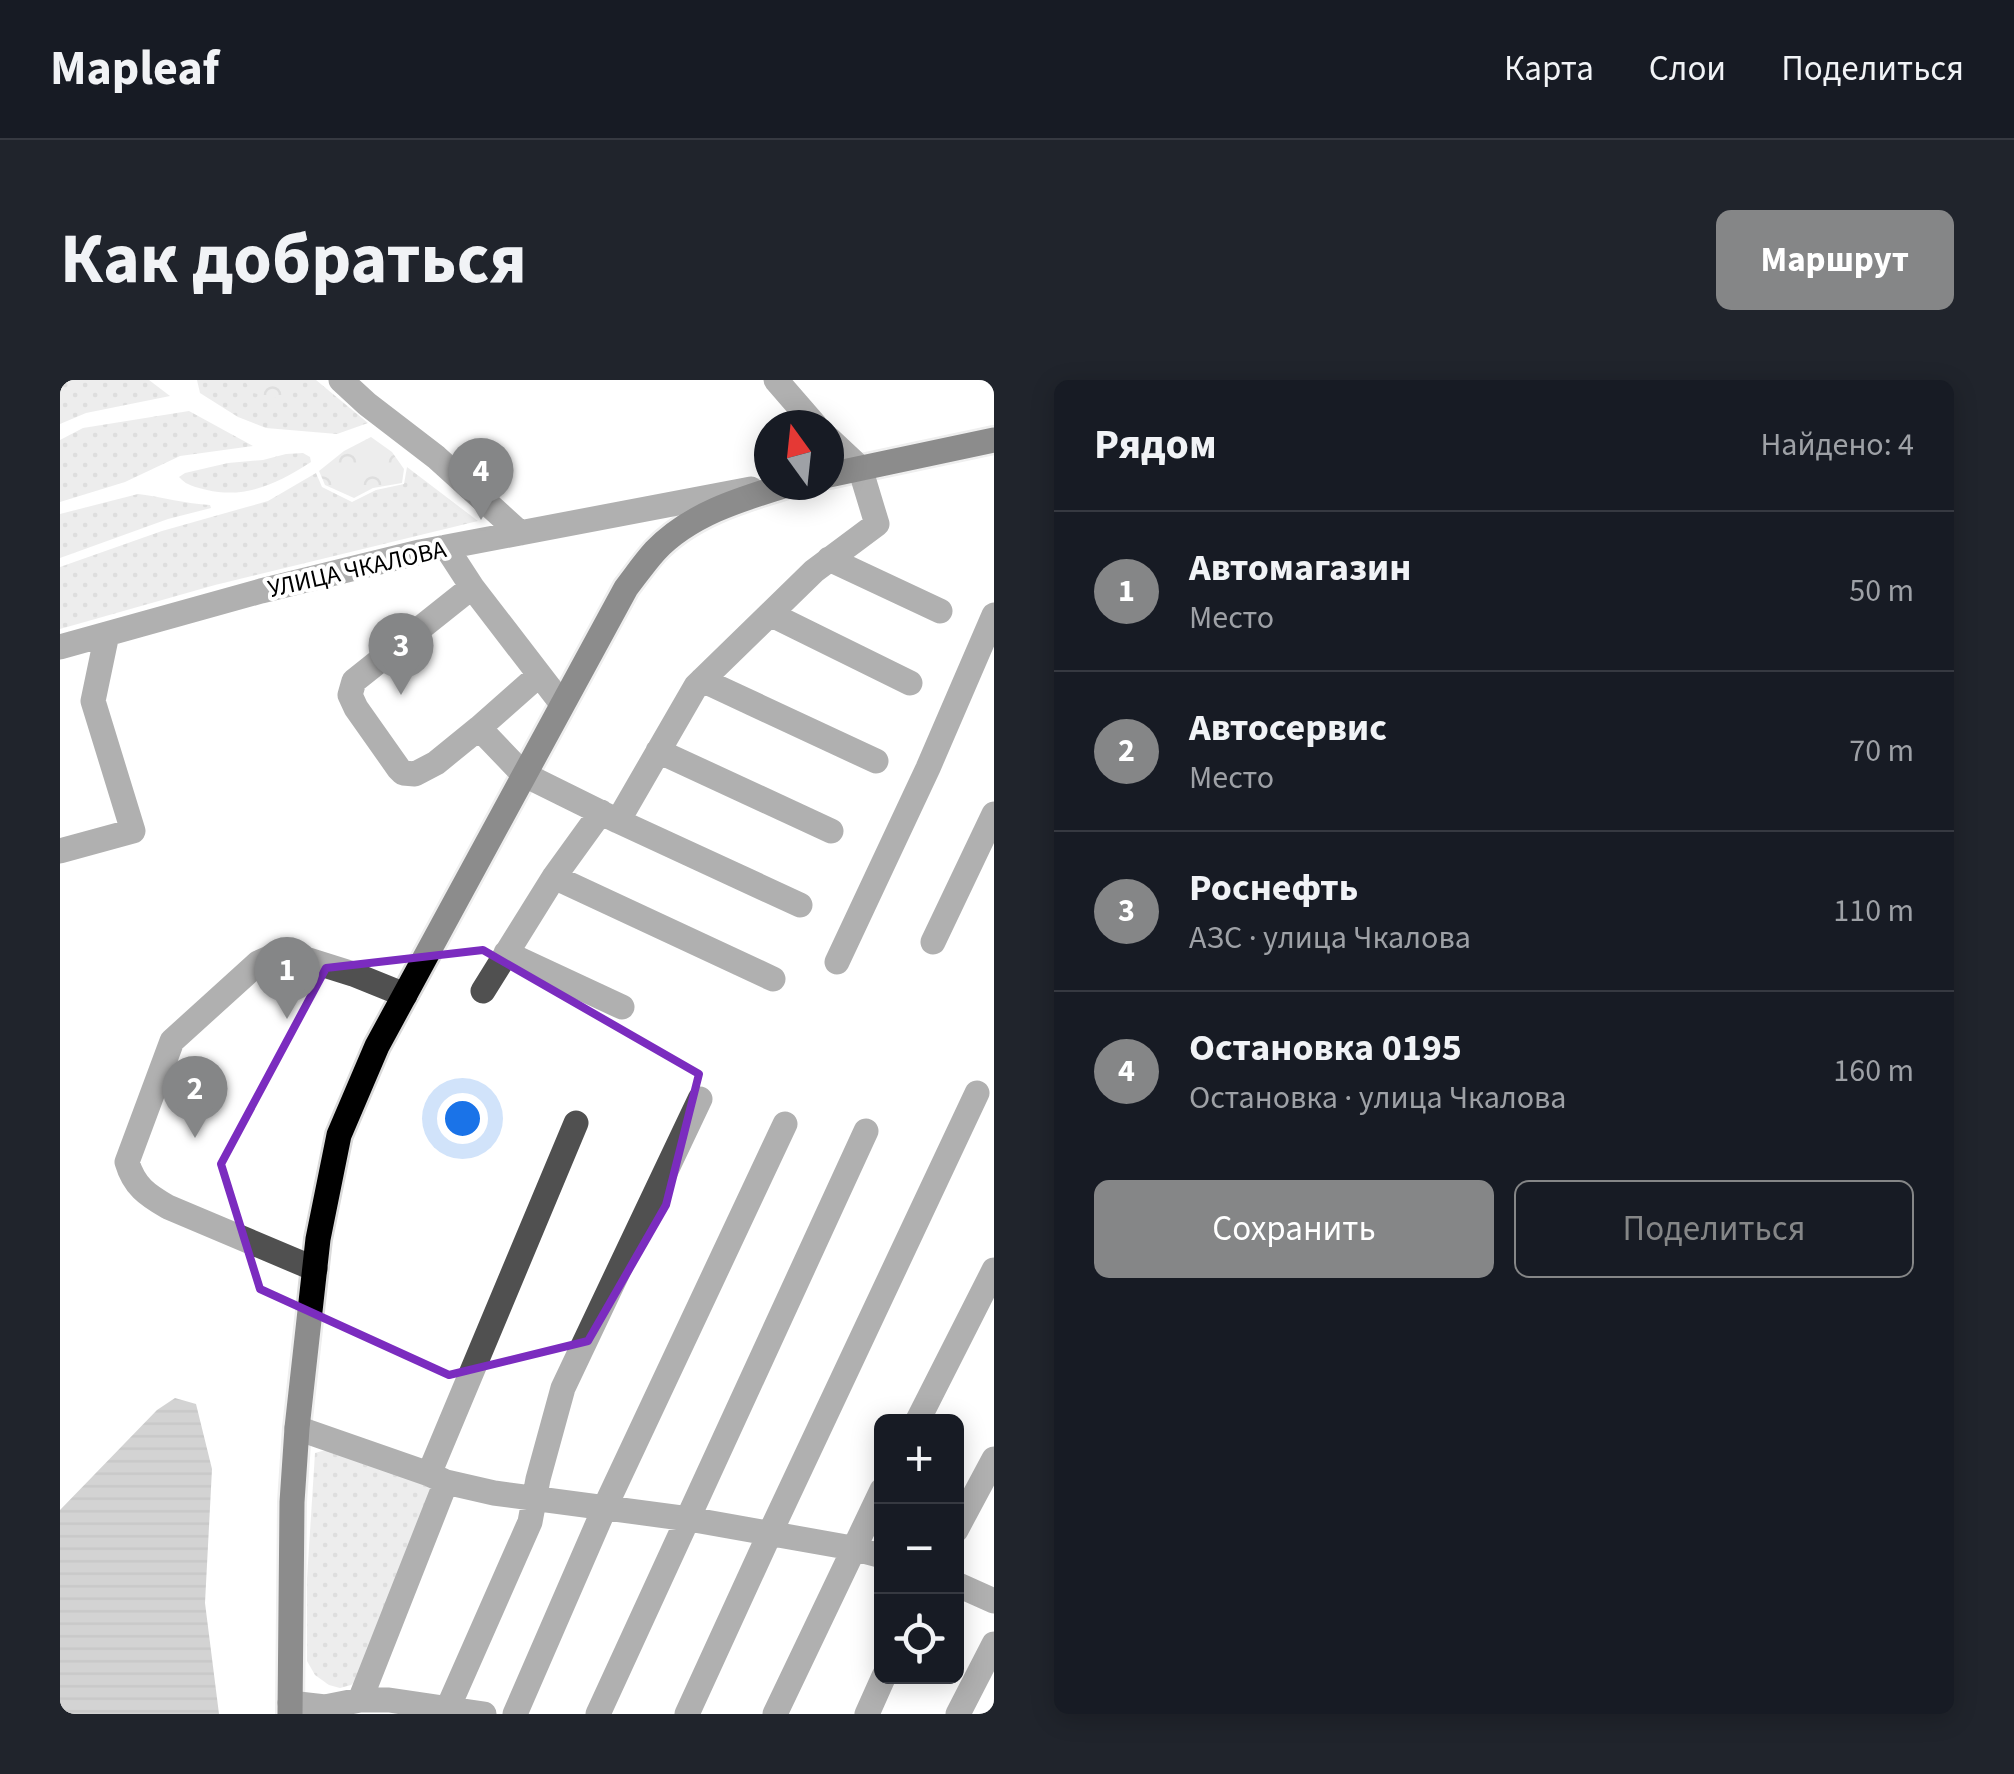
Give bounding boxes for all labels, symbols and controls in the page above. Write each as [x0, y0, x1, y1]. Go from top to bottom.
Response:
text: Mapleaf [50, 35, 219, 103]
text: Карта [1504, 44, 1594, 94]
text: Слои [1649, 44, 1726, 94]
text: Поделиться [1781, 44, 1964, 94]
text: Как добраться [60, 210, 527, 310]
button: Маршрут [1716, 210, 1954, 310]
north arrow [754, 410, 844, 500]
text: Рядом [1094, 415, 1217, 475]
text: Найдено: 4 [1760, 422, 1914, 468]
pin: 4 [448, 438, 514, 520]
street label: УЛИЦА ЧКАЛОВА [264, 531, 450, 607]
text: Автомагазин [1189, 541, 1411, 595]
text: 1 [1118, 568, 1135, 614]
text: 50 m [1849, 568, 1914, 614]
text: Место [1189, 595, 1274, 641]
pin: 3 [368, 612, 434, 695]
text: Автосервис [1189, 701, 1387, 755]
text: 2 [1118, 728, 1135, 774]
text: 70 m [1849, 728, 1914, 774]
text: Место [1189, 755, 1274, 801]
text: Роснефть [1189, 861, 1358, 915]
text: 3 [1118, 888, 1135, 934]
text: 110 m [1833, 888, 1914, 934]
text: АЗС · улица Чкалова [1189, 915, 1471, 961]
pin: 1 [254, 936, 320, 1019]
text: Остановка 0195 [1189, 1021, 1462, 1075]
text: 4 [1118, 1048, 1135, 1094]
text: 160 m [1833, 1048, 1914, 1094]
pin: 2 [162, 1056, 228, 1138]
text: Остановка · улица Чкалова [1189, 1075, 1566, 1121]
your location [437, 1093, 488, 1144]
button: Сохранить [1094, 1180, 1494, 1278]
button: Поделиться [1514, 1180, 1914, 1278]
map controls [874, 1414, 964, 1684]
button: + [874, 1414, 964, 1504]
button: − [874, 1504, 964, 1594]
button: locate [874, 1594, 964, 1684]

